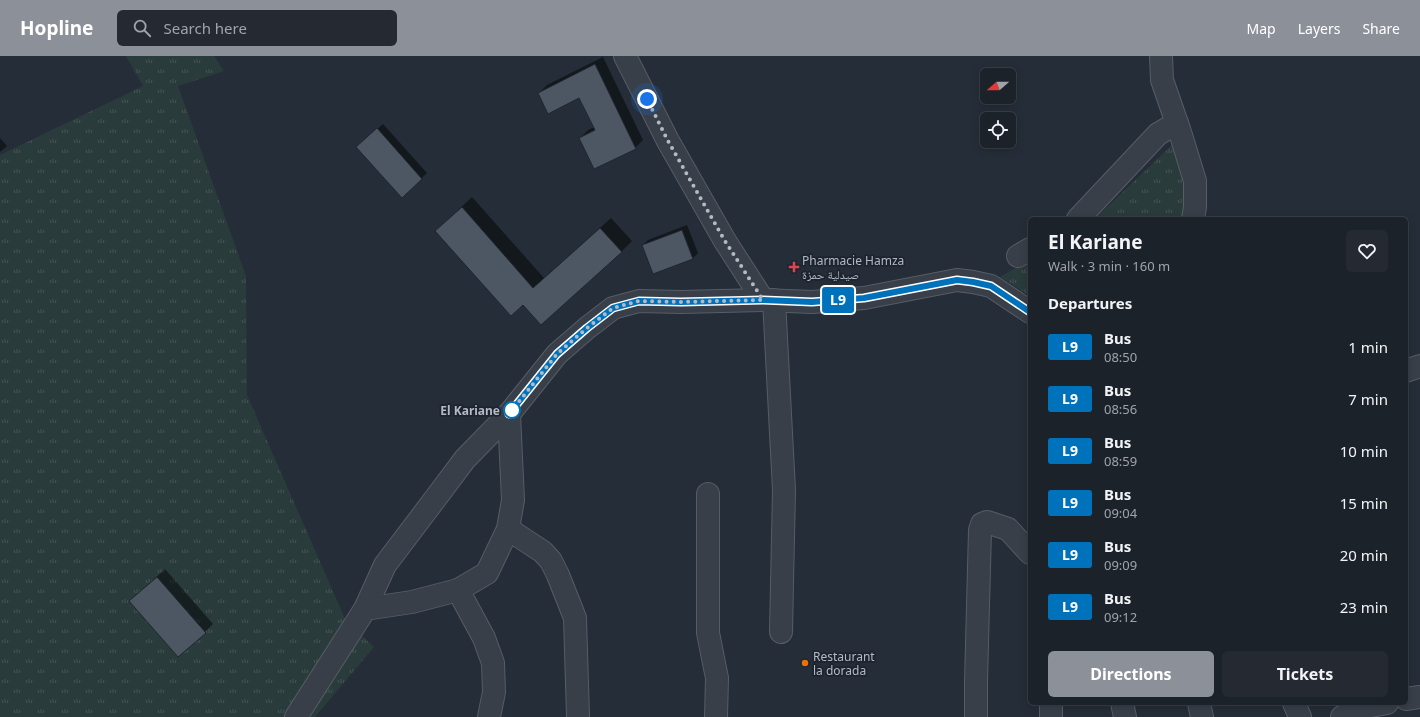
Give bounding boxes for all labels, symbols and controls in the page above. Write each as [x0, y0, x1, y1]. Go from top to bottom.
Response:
search box [117, 10, 397, 46]
text: Hopline [20, 15, 93, 41]
icon: search [131, 17, 153, 39]
text: Search here [163, 18, 247, 38]
text: Map [1247, 19, 1276, 38]
text: Layers [1298, 19, 1340, 38]
text: Share [1362, 19, 1400, 38]
north arrow [980, 68, 1016, 104]
map controls [980, 68, 1016, 148]
your location [637, 89, 657, 109]
button: locate [980, 112, 1016, 148]
text: El Kariane [1048, 229, 1143, 255]
button: heart [1346, 230, 1388, 272]
place label: Pharmacie Hamza صيدلية حمزة [802, 252, 904, 283]
text: Walk · 3 min · 160 m [1048, 257, 1170, 275]
marker: Pharmacie Hamza صيدلية حمزة [789, 262, 799, 272]
line badge: L9 [820, 287, 856, 313]
text: L9 [830, 290, 846, 309]
text: Departures [1048, 293, 1132, 313]
text: Bus [1104, 328, 1131, 348]
text: L9 [1062, 337, 1078, 356]
text: 1 min [1348, 337, 1388, 357]
text: 08:50 [1104, 348, 1137, 366]
text: Bus [1104, 380, 1131, 400]
text: L9 [1062, 389, 1078, 408]
text: 7 min [1348, 389, 1388, 409]
text: 08:56 [1104, 400, 1137, 418]
marker: El Kariane [503, 401, 521, 419]
place label: El Kariane [440, 402, 500, 419]
text: Bus [1104, 432, 1131, 452]
text: L9 [1062, 441, 1078, 460]
text: 10 min [1340, 441, 1388, 461]
text: 08:59 [1104, 452, 1137, 470]
text: Bus [1104, 484, 1131, 504]
text: L9 [1062, 493, 1078, 512]
text: 15 min [1340, 493, 1388, 513]
text: 09:04 [1104, 504, 1137, 522]
text: Bus [1104, 536, 1131, 556]
text: L9 [1062, 545, 1078, 564]
text: 20 min [1340, 545, 1388, 565]
text: 09:09 [1104, 556, 1137, 574]
text: Bus [1104, 588, 1131, 608]
text: L9 [1062, 597, 1078, 616]
text: 23 min [1340, 597, 1388, 617]
text: 09:12 [1104, 608, 1137, 626]
place label: Restaurant la dorada [813, 648, 875, 679]
button: Directions [1048, 651, 1214, 697]
button: Tickets [1222, 651, 1388, 697]
marker: Restaurant la dorada [800, 658, 810, 668]

